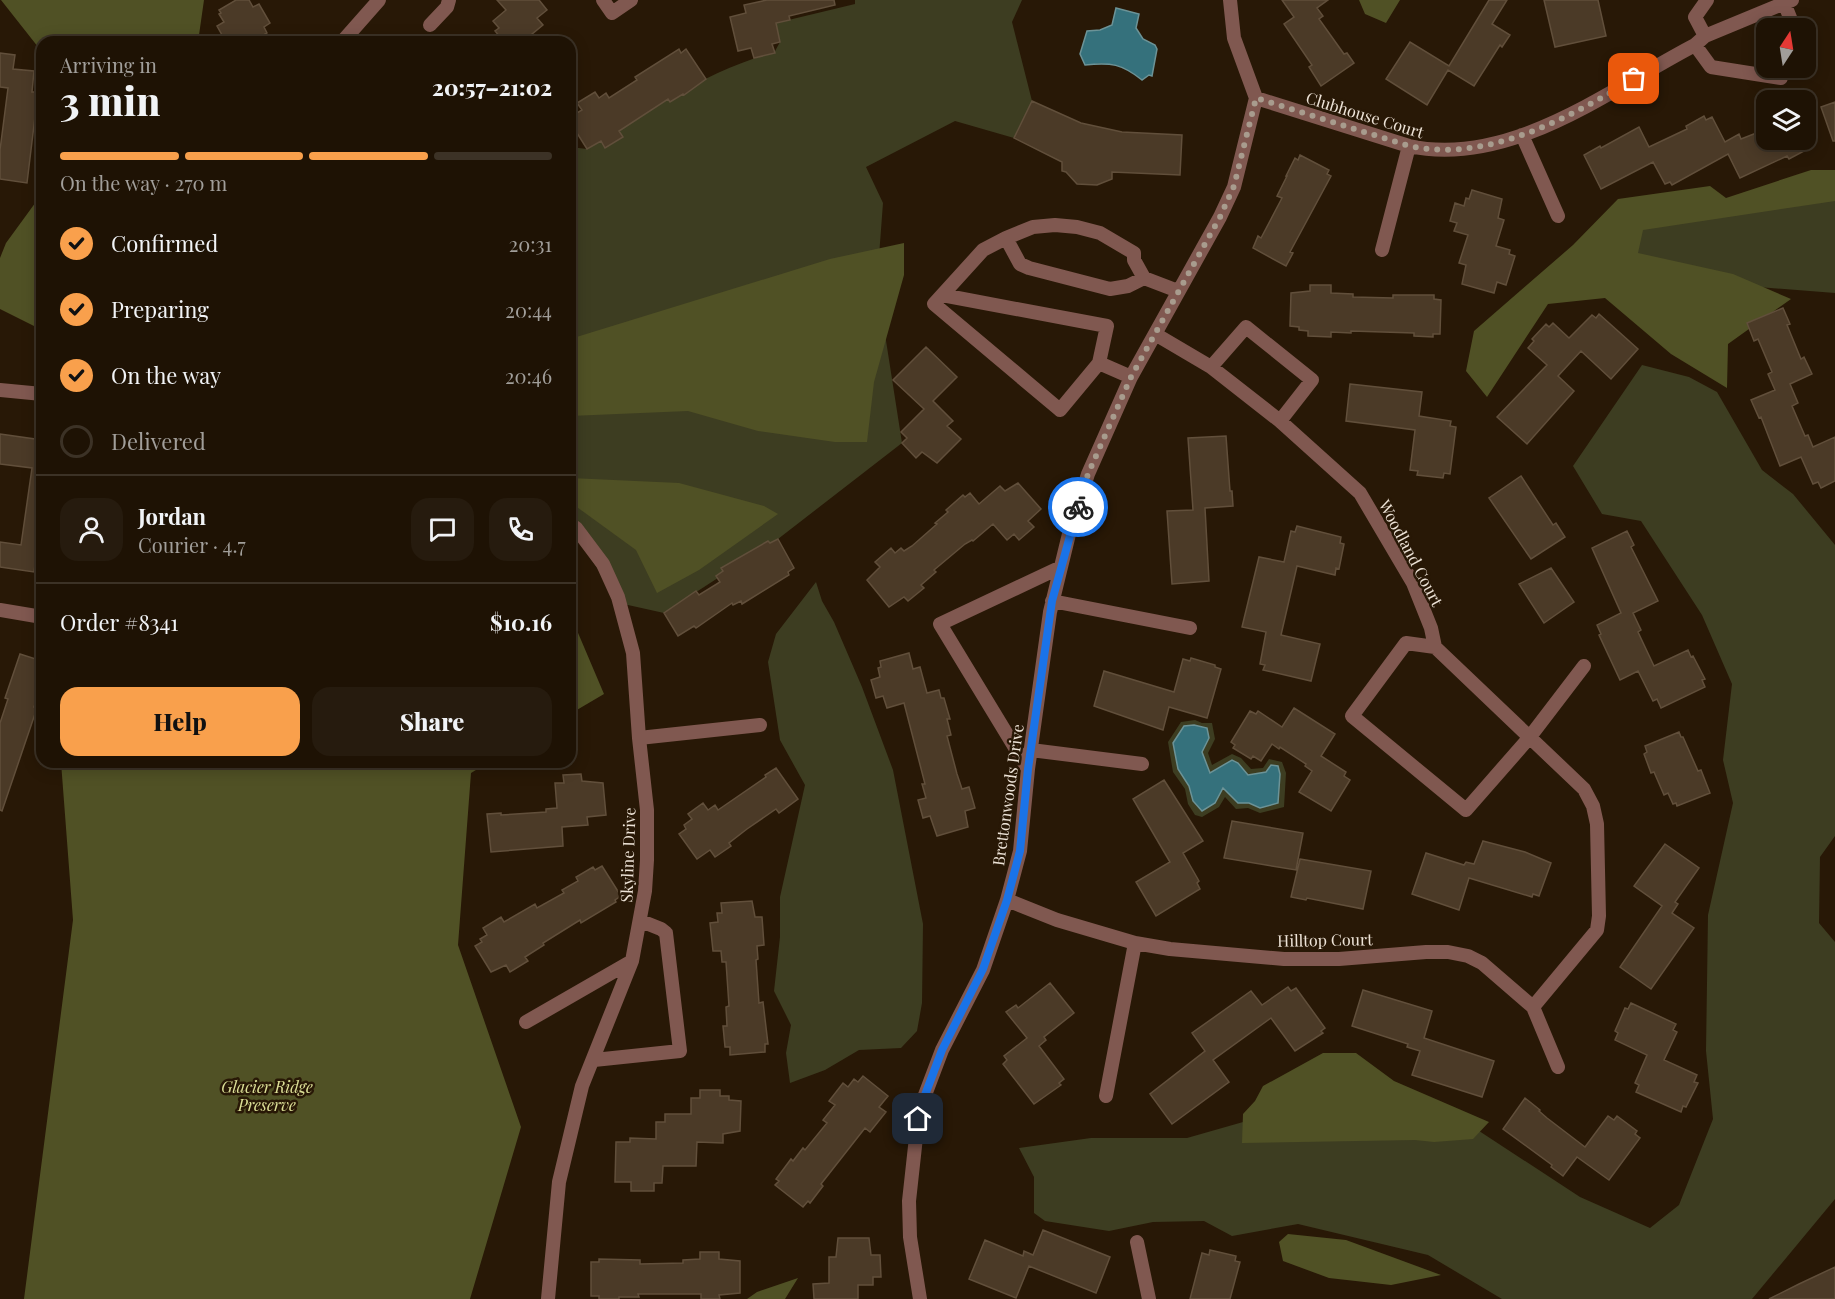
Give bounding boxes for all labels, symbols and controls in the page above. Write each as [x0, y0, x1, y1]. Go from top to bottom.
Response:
north arrow [1756, 18, 1816, 78]
map controls [1756, 18, 1816, 150]
text: Arriving in [60, 51, 157, 78]
pin [1608, 53, 1659, 104]
icon: bag [1617, 62, 1650, 95]
text: 20:57–21:02 [432, 72, 552, 102]
text: 3 min [60, 74, 160, 126]
street label: Clubhouse Court [1304, 87, 1427, 143]
button: layers [1756, 90, 1816, 150]
text: On the way · 270 m [60, 169, 227, 196]
icon: check [60, 227, 93, 260]
text: Confirmed [111, 228, 218, 258]
text: 20:31 [509, 230, 552, 257]
icon: check [60, 293, 93, 326]
text: Preparing [111, 294, 209, 324]
text: 20:44 [505, 296, 552, 323]
icon: check [60, 359, 93, 392]
text: On the way [111, 360, 221, 390]
text: 20:46 [505, 362, 552, 389]
text: Delivered [111, 426, 206, 456]
courier [1048, 477, 1108, 537]
icon: bike [1062, 491, 1095, 524]
street label: Woodland Court [1374, 495, 1448, 610]
button: person [60, 498, 123, 561]
button: chat [411, 498, 474, 561]
button: phone [489, 498, 552, 561]
text: Jordan [138, 501, 206, 531]
text: Courier · 4.7 [138, 531, 246, 558]
text: Order #8341 [60, 607, 179, 637]
text: $10.16 [490, 607, 552, 637]
button: Help [60, 687, 300, 756]
button: Share [312, 687, 552, 756]
street label: Brettonwoods Drive [987, 723, 1028, 867]
street label: Skyline Drive [615, 807, 640, 903]
street label: Hilltop Court [1277, 928, 1373, 951]
park label: Glacier Ridge Preserve [221, 1076, 313, 1115]
pin [892, 1093, 943, 1144]
icon: home [901, 1102, 934, 1135]

